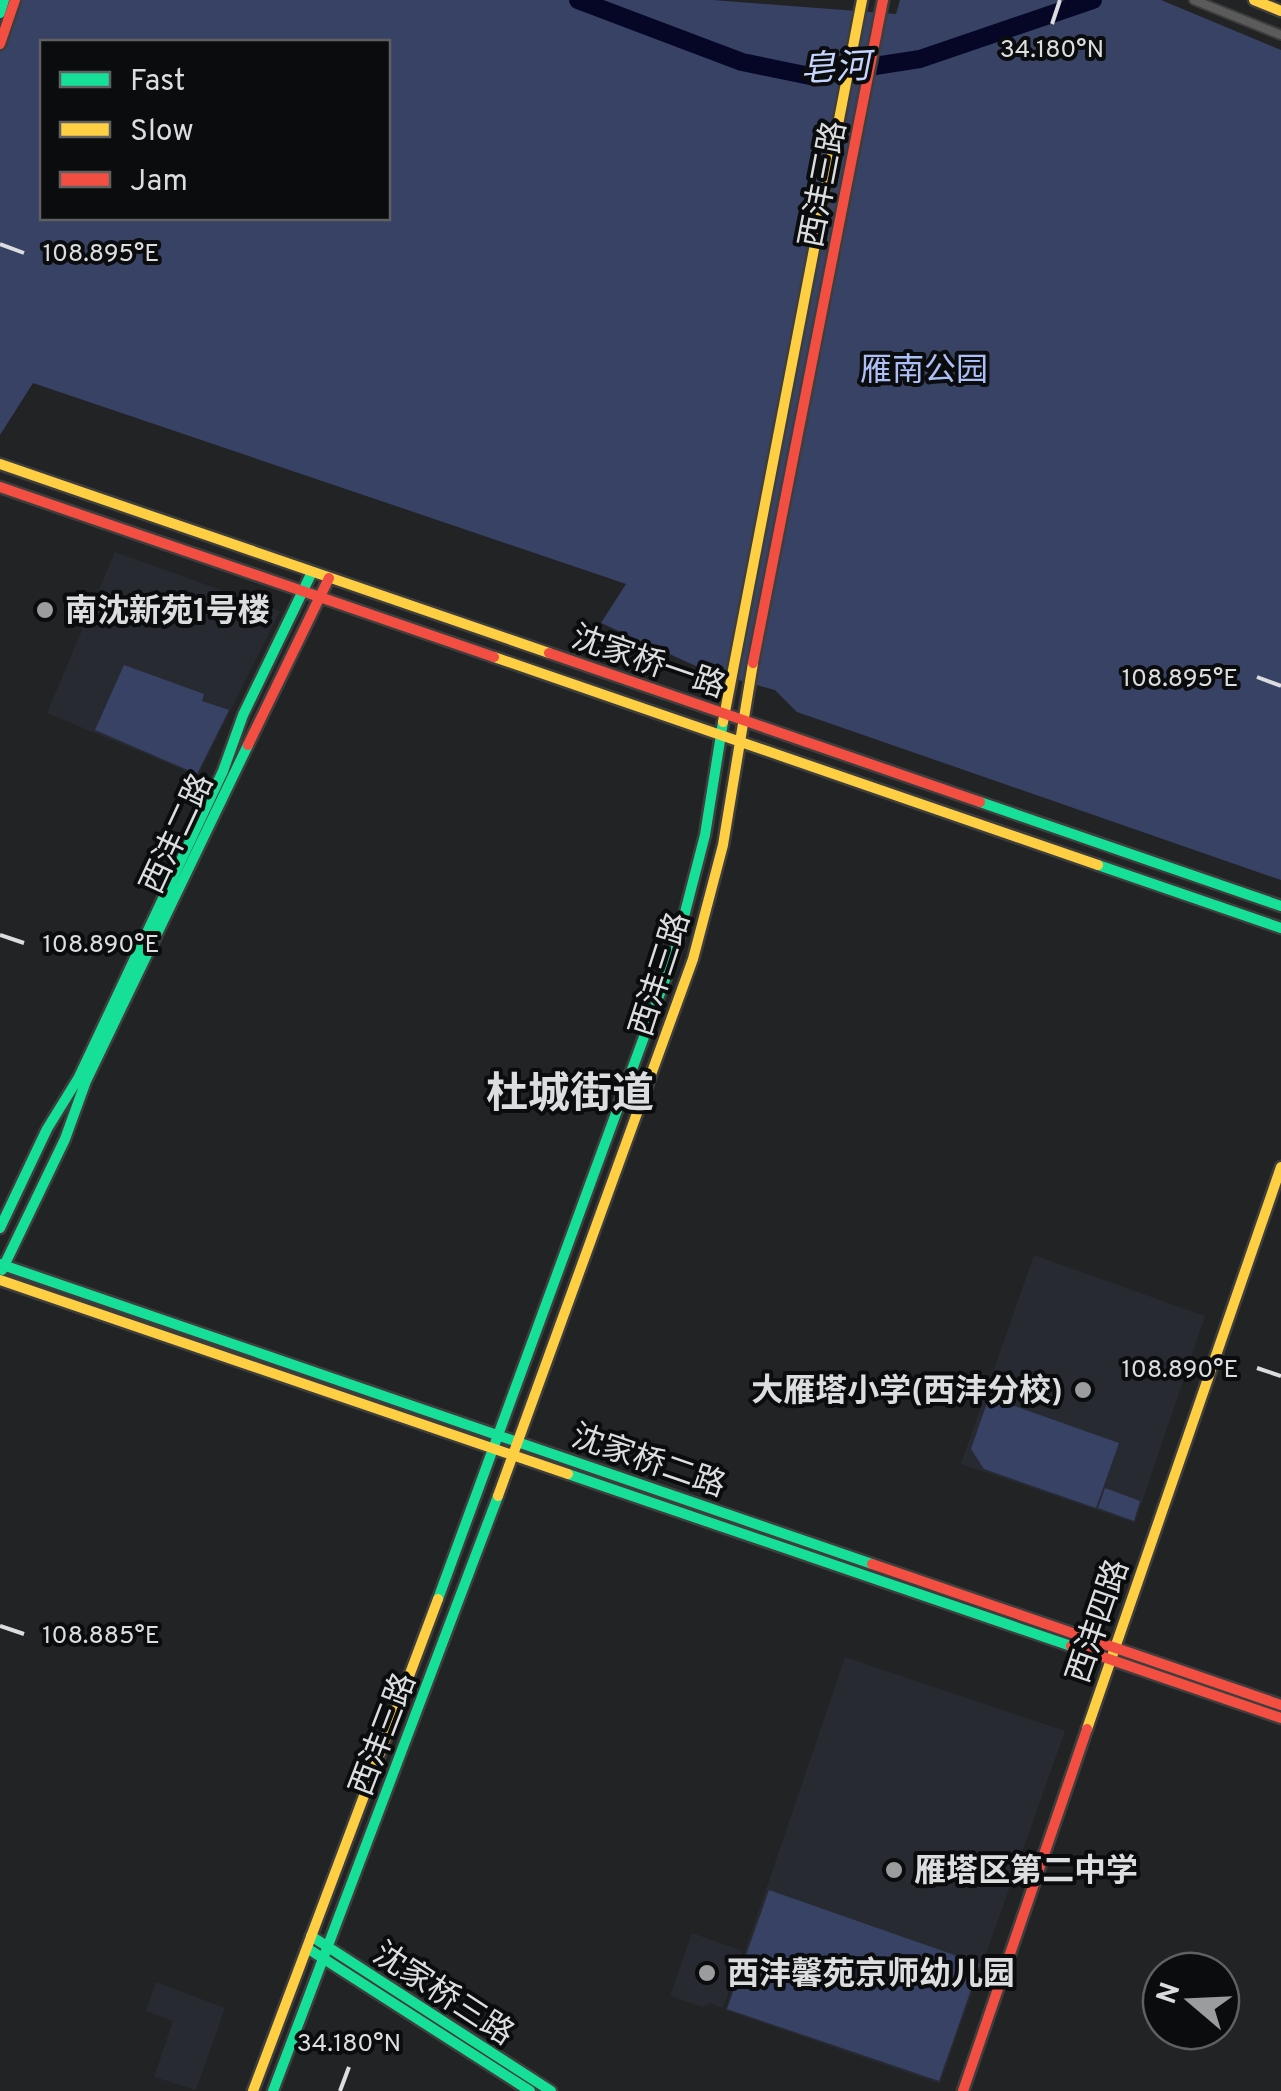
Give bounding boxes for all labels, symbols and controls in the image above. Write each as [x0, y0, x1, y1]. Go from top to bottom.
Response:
text: 34.180°N [1000, 35, 1104, 67]
legend [40, 40, 390, 220]
water label: 皂河 [799, 46, 877, 94]
text: Fast [130, 64, 185, 101]
text: Slow [130, 114, 194, 151]
street label: 西沣三路 [793, 118, 857, 251]
text: Jam [130, 164, 188, 201]
text: 108.895°E [43, 239, 159, 271]
park label: 雁南公园 [860, 352, 988, 392]
place label: 南沈新苑1号楼 [65, 593, 270, 633]
marker: 南沈新苑1号楼 [34, 599, 56, 621]
street label: 沈家桥一路 [566, 619, 730, 709]
text: 108.895°E [1122, 664, 1238, 696]
street label: 西沣二路 [134, 768, 224, 901]
street label: 西沣三路 [623, 908, 701, 1042]
text: 108.890°E [43, 930, 159, 962]
district label: 杜城街道 [486, 1070, 654, 1123]
text: 108.890°E [1122, 1355, 1238, 1387]
place label: 大雁塔小学(西沣分校) [751, 1373, 1063, 1413]
marker: 大雁塔小学(西沣分校) [1072, 1379, 1094, 1401]
street label: 沈家桥二路 [566, 1418, 730, 1508]
street label: 西沣四路 [1060, 1555, 1140, 1689]
text: 108.885°E [42, 1621, 160, 1653]
street label: 西沣三路 [343, 1668, 426, 1802]
place label: 雁塔区第二中学 [914, 1853, 1138, 1893]
marker: 雁塔区第二中学 [883, 1859, 905, 1881]
street label: 沈家桥三路 [364, 1935, 520, 2056]
north arrow [1141, 1951, 1241, 2051]
place label: 西沣馨苑京师幼儿园 [727, 1956, 1015, 1996]
marker: 西沣馨苑京师幼儿园 [696, 1962, 718, 1984]
text: N [1150, 1978, 1190, 2009]
text: 34.180°N [297, 2029, 401, 2061]

